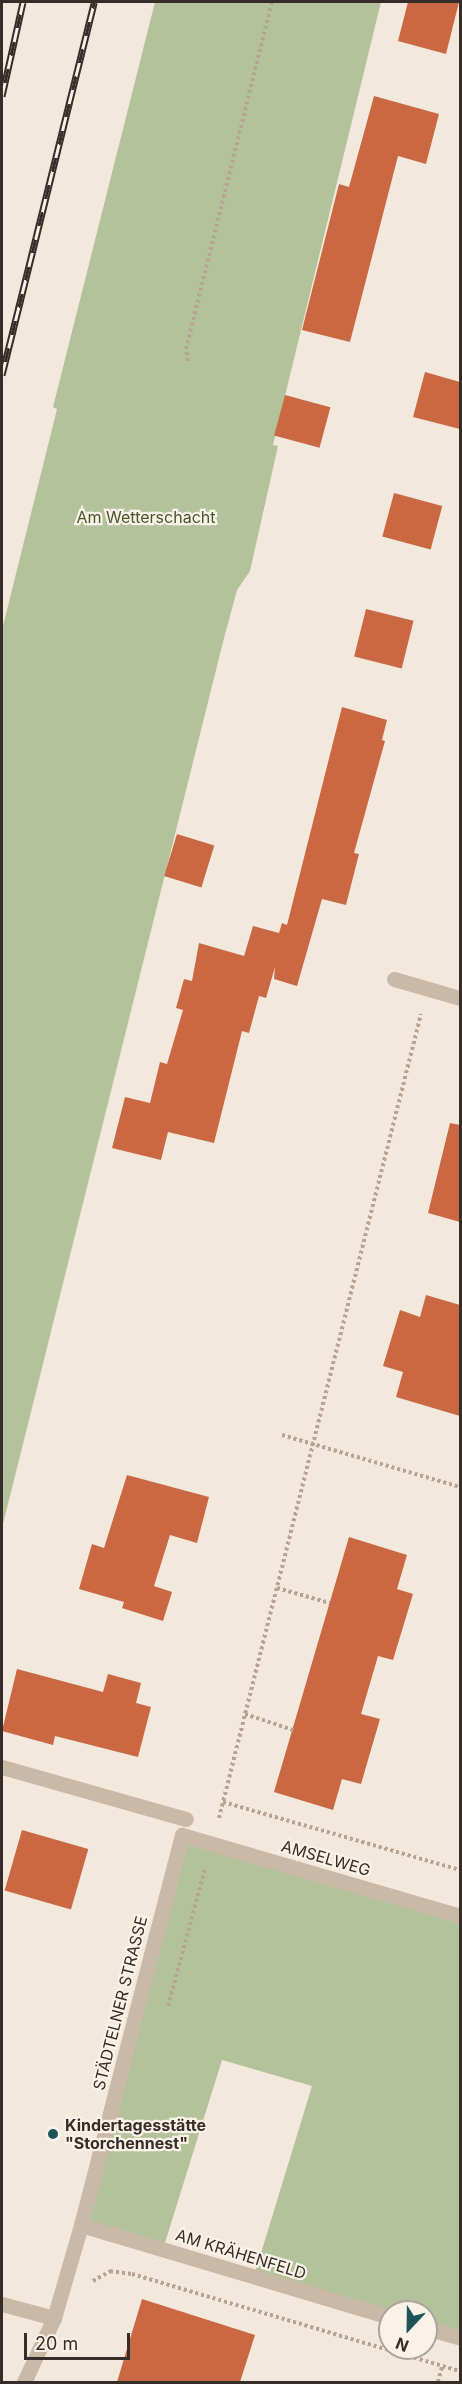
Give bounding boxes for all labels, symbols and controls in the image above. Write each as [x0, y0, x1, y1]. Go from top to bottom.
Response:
park label: Am Wetterschacht [77, 507, 215, 527]
street label: AMSELWEG [279, 1836, 373, 1880]
street label: STÄDTELNER STRASSE [89, 1914, 151, 2092]
place label: Kindertagesstätte "Storchennest" [65, 2115, 206, 2153]
marker: Kindertagesstätte "Storchennest" [46, 2127, 60, 2141]
street label: AM KRÄHENFELD [174, 2225, 308, 2283]
north arrow [378, 2300, 438, 2360]
scale bar [27, 2321, 134, 2359]
text: 20 m [35, 2333, 78, 2354]
text: N [393, 2333, 411, 2356]

